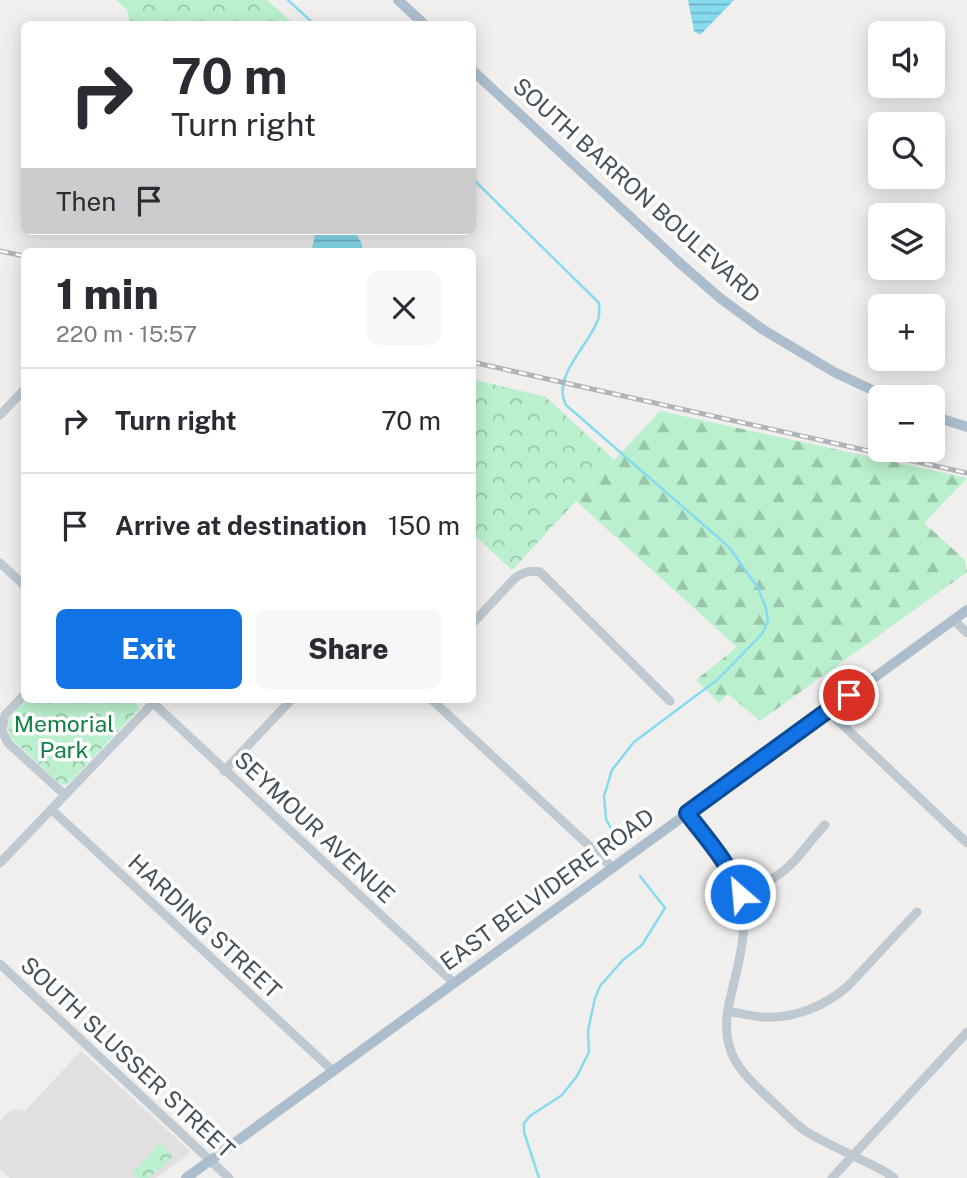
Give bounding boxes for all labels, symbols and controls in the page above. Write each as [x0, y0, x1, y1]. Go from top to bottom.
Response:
map controls [868, 21, 945, 462]
button: sound [868, 21, 945, 98]
text: 70 m [171, 47, 288, 105]
icon: right [56, 49, 147, 140]
street label: SOUTH BARRON BOULEVARD [508, 72, 766, 308]
text: Turn right [171, 106, 316, 143]
button: search [868, 112, 945, 189]
icon: arrive [130, 182, 168, 220]
text: Then [56, 186, 116, 217]
button: layers [868, 203, 945, 280]
text: 1 min [56, 269, 159, 318]
button: close [367, 271, 441, 345]
button: + [868, 294, 945, 371]
text: 220 m · 15:57 [56, 320, 197, 347]
button: − [868, 385, 945, 462]
icon: right [56, 402, 94, 440]
text: Turn right [115, 405, 237, 436]
text: 70 m [381, 405, 441, 436]
icon: arrive [56, 507, 94, 545]
text: Arrive at destination [115, 510, 367, 541]
text: 150 m [388, 510, 460, 541]
button: Exit [56, 609, 242, 689]
button: Share [256, 609, 441, 689]
pin [819, 665, 879, 725]
icon: arrive [830, 676, 868, 714]
park label: Memorial Park [14, 710, 114, 763]
street label: SEYMOUR AVENUE [229, 746, 401, 908]
street label: EAST BELVIDERE ROAD [435, 802, 659, 976]
street label: HARDING STREET [123, 848, 287, 1004]
position arrow [703, 857, 777, 931]
street label: SOUTH SLUSSER STREET [16, 951, 241, 1163]

